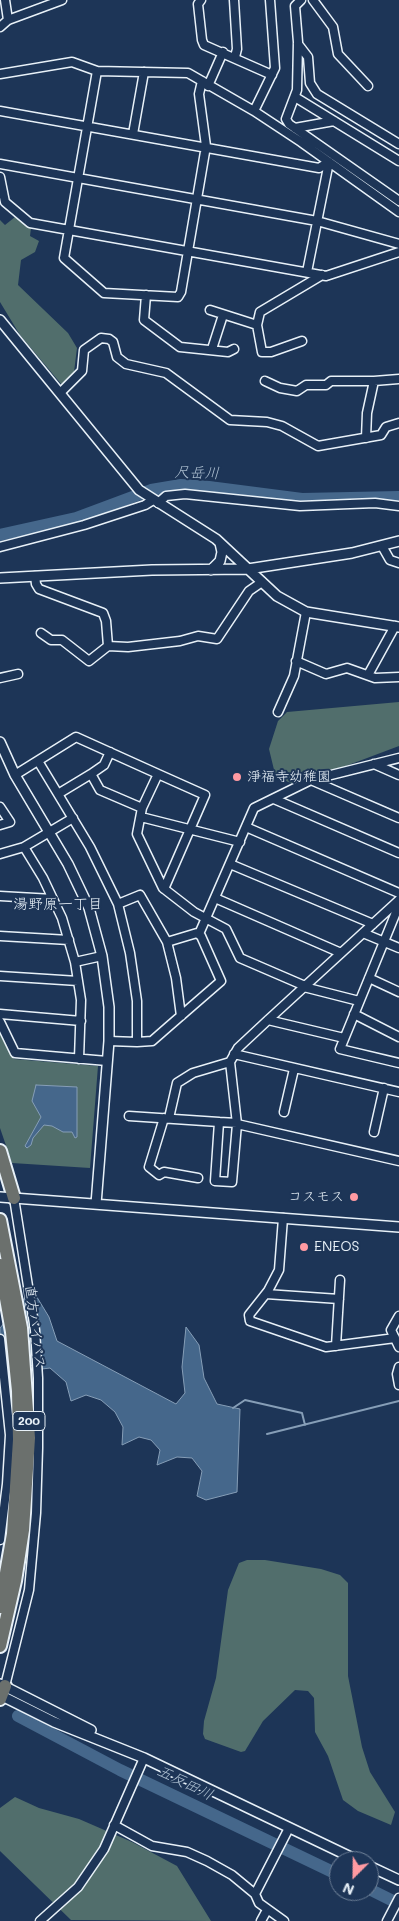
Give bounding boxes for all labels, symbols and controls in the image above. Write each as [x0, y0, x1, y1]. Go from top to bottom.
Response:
water label: 尺岳川 [174, 463, 220, 483]
place label: 淨福寺幼稚園 [247, 769, 331, 785]
marker: 淨福寺幼稚園 [231, 771, 243, 783]
district label: 湯野原一丁目 [13, 895, 103, 913]
place label: コスモス [288, 1189, 344, 1205]
marker: コスモス [348, 1191, 360, 1203]
place label: ENEOS [314, 1239, 359, 1255]
marker: ENEOS [298, 1241, 310, 1253]
street label: 直方バイパス [22, 1284, 48, 1370]
road number: 200 [13, 1412, 45, 1430]
water label: 五反田川 [154, 1762, 216, 1804]
north arrow [329, 1851, 379, 1901]
text: N [340, 1879, 357, 1900]

